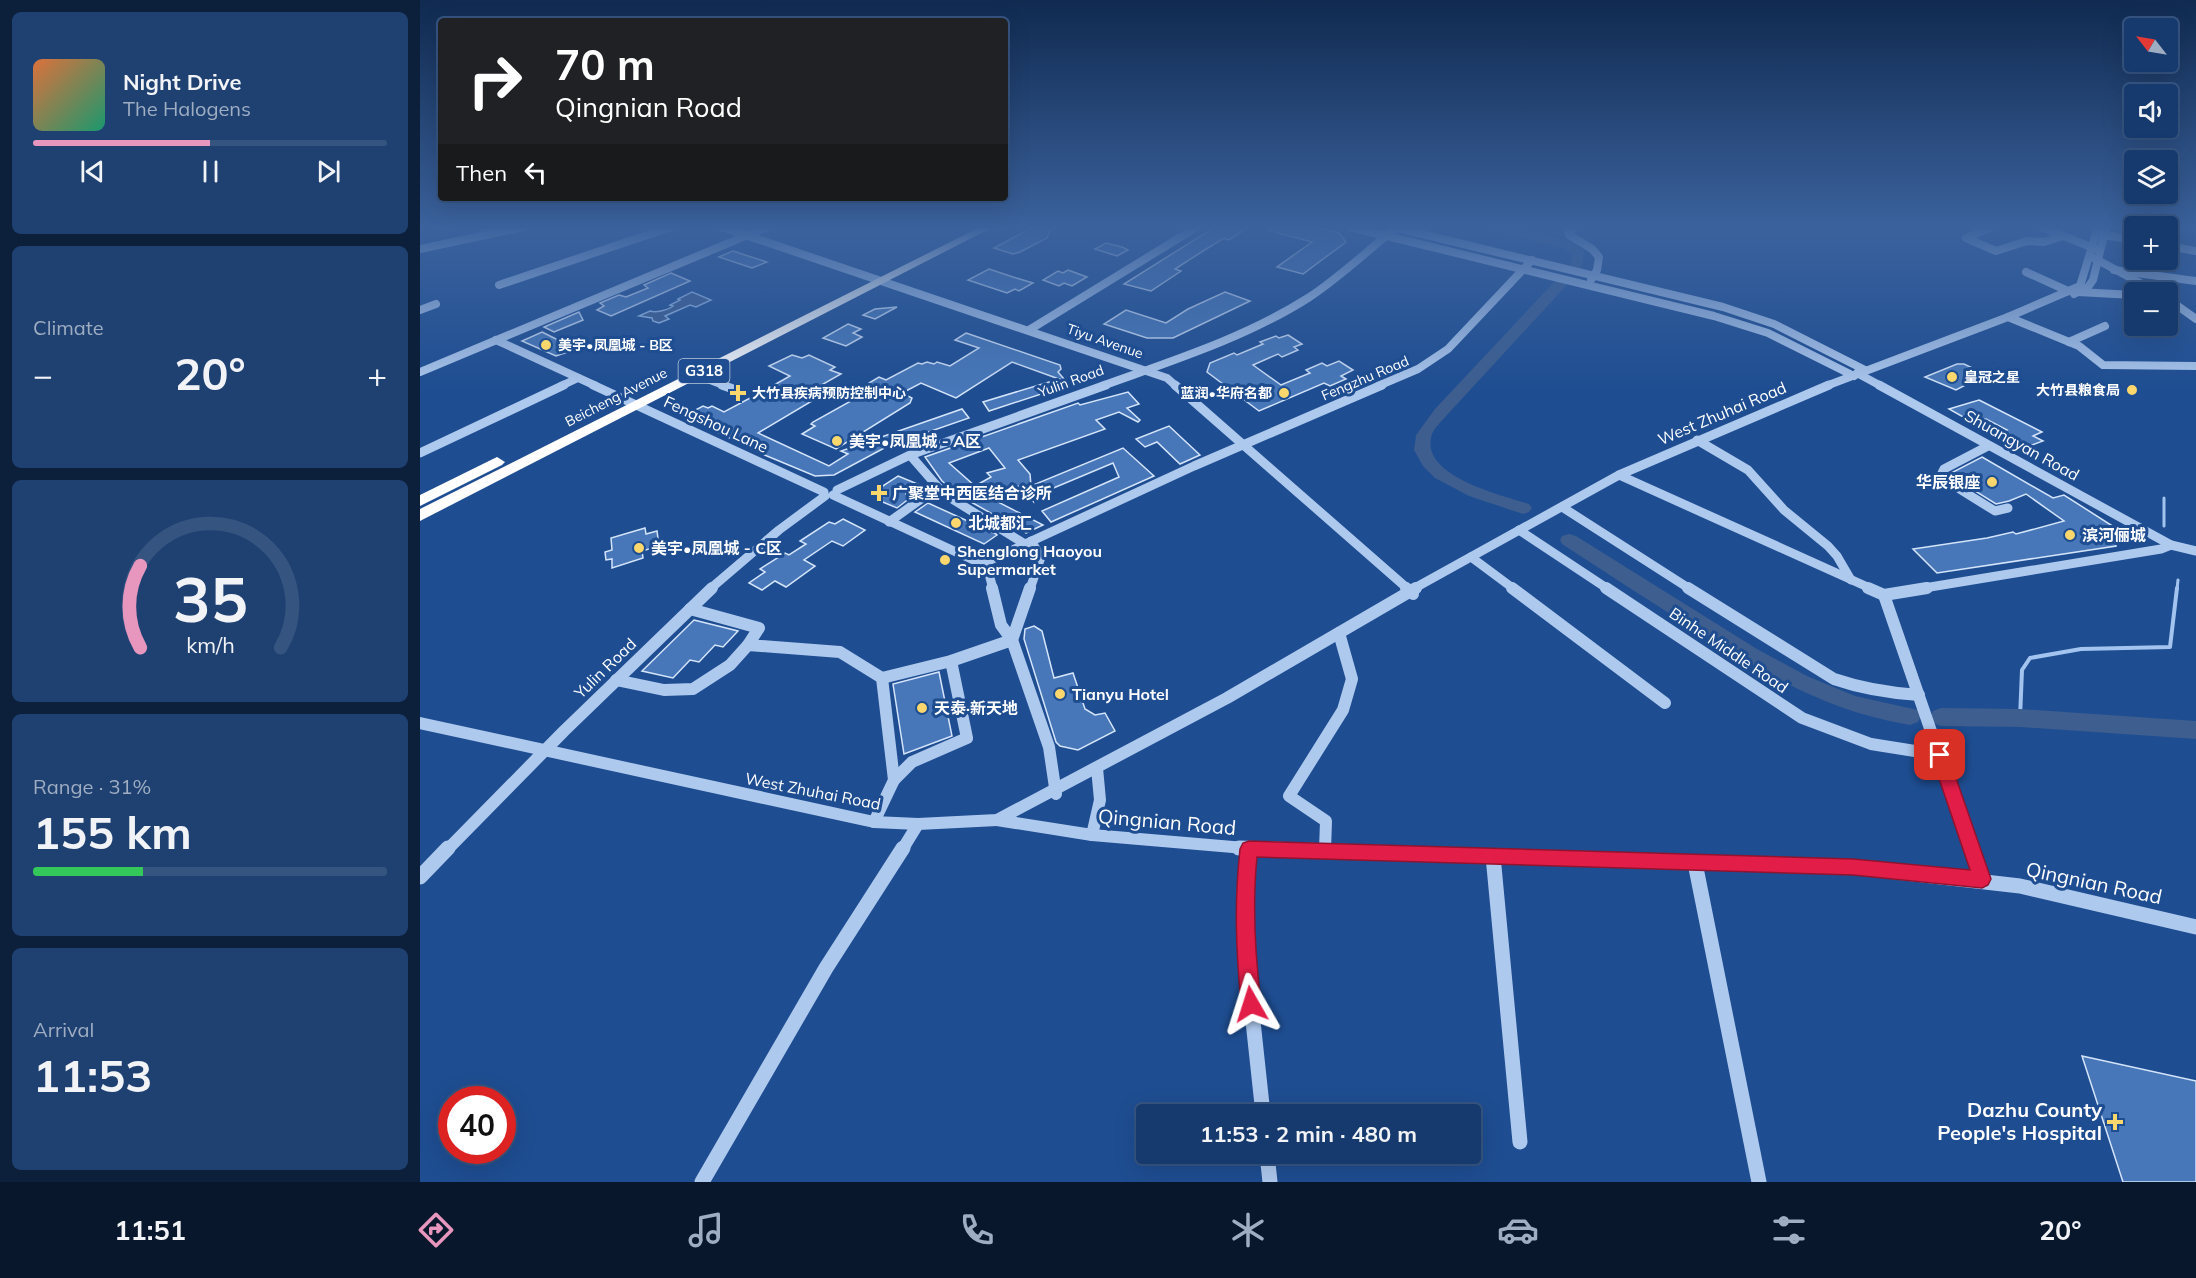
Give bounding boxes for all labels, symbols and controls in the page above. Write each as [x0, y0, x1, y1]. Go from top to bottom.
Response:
north arrow [2124, 18, 2178, 72]
map controls [2124, 18, 2178, 336]
text: 70 m [555, 38, 655, 91]
icon: right [456, 42, 534, 120]
text: Night Drive [123, 68, 242, 96]
button: sound [2124, 84, 2178, 138]
text: Qingnian Road [555, 90, 742, 124]
text: The Halogens [123, 96, 251, 121]
button: layers [2124, 150, 2178, 204]
icon: previous [76, 155, 109, 188]
icon: pause [194, 155, 227, 188]
icon: next [312, 155, 345, 188]
icon: left [519, 156, 552, 189]
text: Then [456, 159, 507, 187]
button: + [2124, 216, 2178, 270]
button: − [2124, 282, 2178, 336]
text: Climate [33, 315, 104, 340]
street label: Tiyu Avenue [1064, 320, 1146, 362]
place label: 美宇•凤凰城 - B区 [558, 336, 673, 354]
marker: 美宇•凤凰城 - B区 [539, 338, 553, 352]
text: 20° [174, 345, 246, 401]
street label: Fengzhu Road [1319, 351, 1411, 405]
text: − [33, 354, 53, 395]
text: + [367, 354, 387, 395]
road number: G318 [678, 359, 730, 383]
street label: Yulin Road [1035, 361, 1106, 402]
street label: Beicheng Avenue [562, 363, 670, 431]
place label: 皇冠之星 [1964, 368, 2020, 386]
marker: 皇冠之星 [1945, 370, 1959, 384]
street label: West Zhuhai Road [1655, 377, 1789, 449]
place label: 大竹县粮食局 [2036, 381, 2120, 399]
marker: 大竹县粮食局 [2125, 383, 2139, 397]
marker: 大竹县疾病预防控制中心 [729, 384, 747, 402]
place label: 大竹县疾病预防控制中心 [752, 384, 906, 402]
place label: 蓝润•华府名都 [1181, 384, 1272, 402]
marker: 蓝润•华府名都 [1277, 386, 1291, 400]
street label: Fengshou Lane [661, 391, 771, 457]
street label: Shuangyan Road [1961, 405, 2083, 485]
place label: 美宇•凤凰城 - A区 [849, 431, 981, 451]
marker: 美宇•凤凰城 - A区 [830, 434, 844, 448]
place label: 华辰银座 [1916, 472, 1980, 492]
marker: 华辰银座 [1985, 475, 1999, 489]
place label: 广聚堂中西医结合诊所 [892, 483, 1052, 503]
marker: 广聚堂中西医结合诊所 [870, 484, 888, 502]
place label: 北城都汇 [968, 513, 1032, 533]
marker: 北城都汇 [949, 516, 963, 530]
place label: 滨河俪城 [2082, 525, 2146, 545]
marker: 滨河俪城 [2063, 528, 2077, 542]
place label: 美宇•凤凰城 - C区 [651, 538, 782, 558]
marker: 美宇•凤凰城 - C区 [632, 541, 646, 555]
place label: Shenglong Haoyou Supermarket [957, 541, 1102, 579]
marker: Shenglong Haoyou Supermarket [938, 553, 952, 567]
text: 35 [173, 559, 247, 638]
street label: Binhe Middle Road [1666, 603, 1792, 697]
text: km/h [186, 631, 234, 658]
street label: Yulin Road [569, 634, 640, 703]
place label: Tianyu Hotel [1072, 684, 1169, 704]
marker: Tianyu Hotel [1053, 687, 1067, 701]
place label: 天泰·新天地 [934, 698, 1018, 718]
marker: 天泰·新天地 [915, 701, 929, 715]
pin [1914, 729, 1965, 780]
icon: arrive [1923, 738, 1956, 771]
street label: West Zhuhai Road [744, 768, 882, 814]
text: Range · 31% [33, 774, 151, 799]
street label: Qingnian Road [1097, 803, 1237, 840]
text: 155 km [33, 804, 192, 860]
street label: Qingnian Road [2024, 856, 2164, 909]
position arrow [1219, 972, 1283, 1036]
text: Arrival [33, 1017, 94, 1042]
text: 11:53 [33, 1047, 152, 1103]
speed limit sign: 40 [438, 1086, 516, 1164]
place label: Dazhu County People's Hospital [1937, 1097, 2102, 1145]
marker: Dazhu County People's Hospital [2106, 1113, 2124, 1131]
text: 11:53 · 2 min · 480 m [1200, 1120, 1417, 1148]
icon: directions [415, 1209, 457, 1251]
icon: music [685, 1209, 727, 1251]
icon: phone [956, 1209, 998, 1251]
icon: climate [1227, 1209, 1269, 1251]
icon: car [1497, 1209, 1539, 1251]
icon: filters [1768, 1209, 1810, 1251]
text: 11:51 [114, 1213, 186, 1247]
text: 20° [2039, 1213, 2082, 1247]

